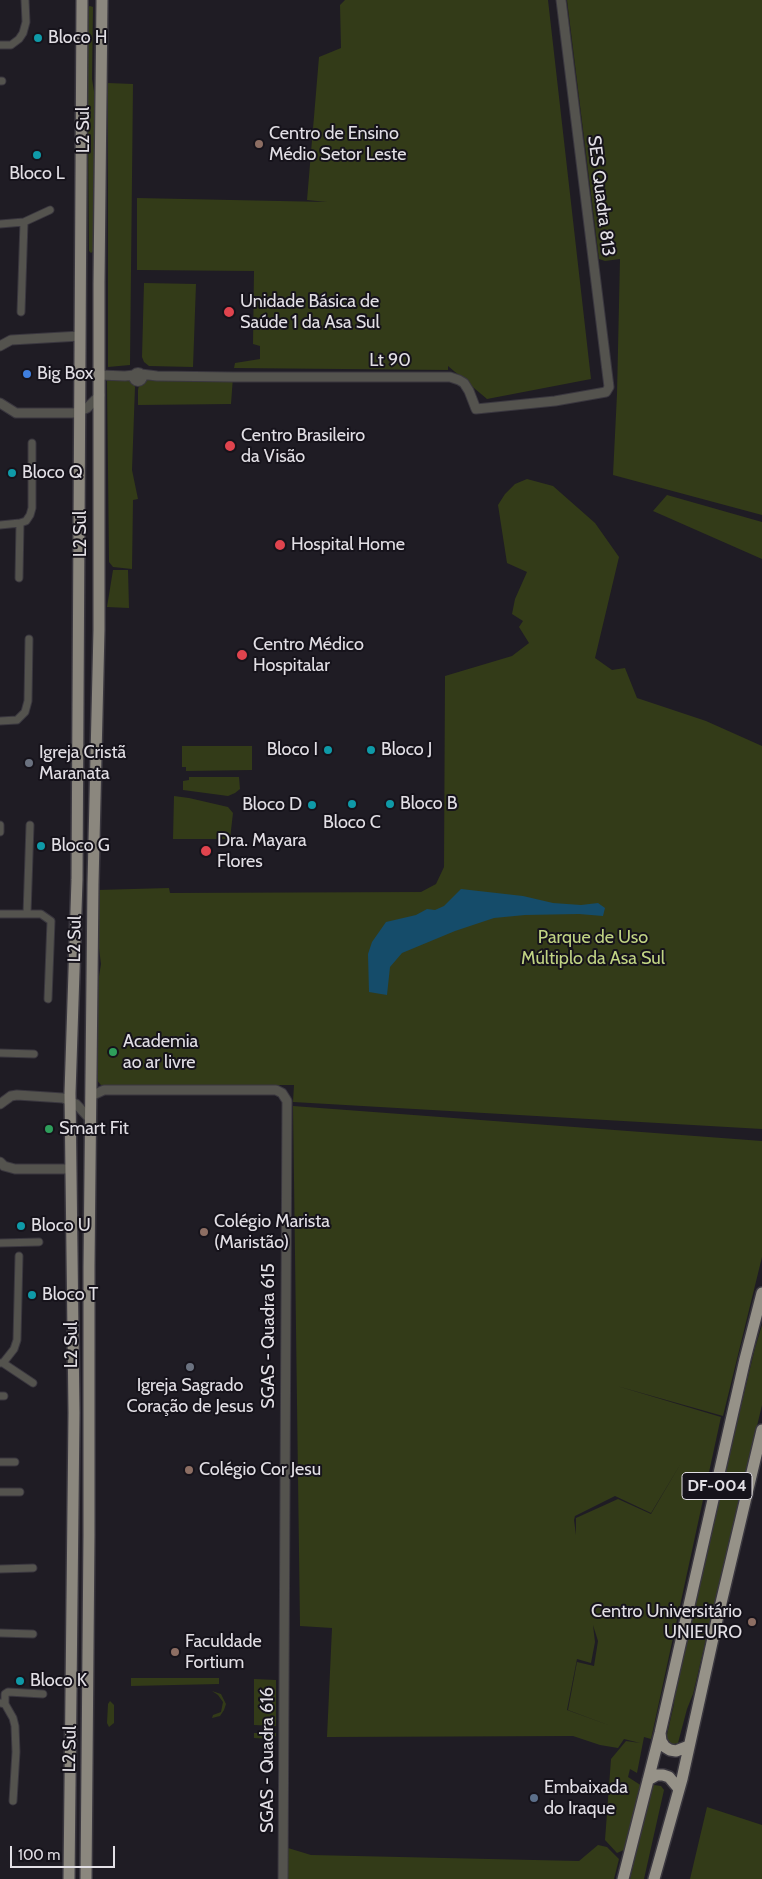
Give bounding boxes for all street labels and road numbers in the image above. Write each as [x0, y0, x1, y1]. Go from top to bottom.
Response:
street label: L2 Sul [73, 107, 95, 153]
street label: SES Quadra 813 [583, 134, 619, 258]
street label: Lt 90 [369, 350, 411, 372]
street label: L2 Sul [70, 511, 92, 557]
street label: L2 Sul [64, 916, 86, 962]
street label: SGAS - Quadra 615 [258, 1263, 280, 1409]
street label: L2 Sul [61, 1322, 83, 1368]
road number: DF-004 [682, 1472, 752, 1500]
street label: SGAS - Quadra 616 [257, 1687, 279, 1833]
street label: L2 Sul [59, 1726, 81, 1772]

